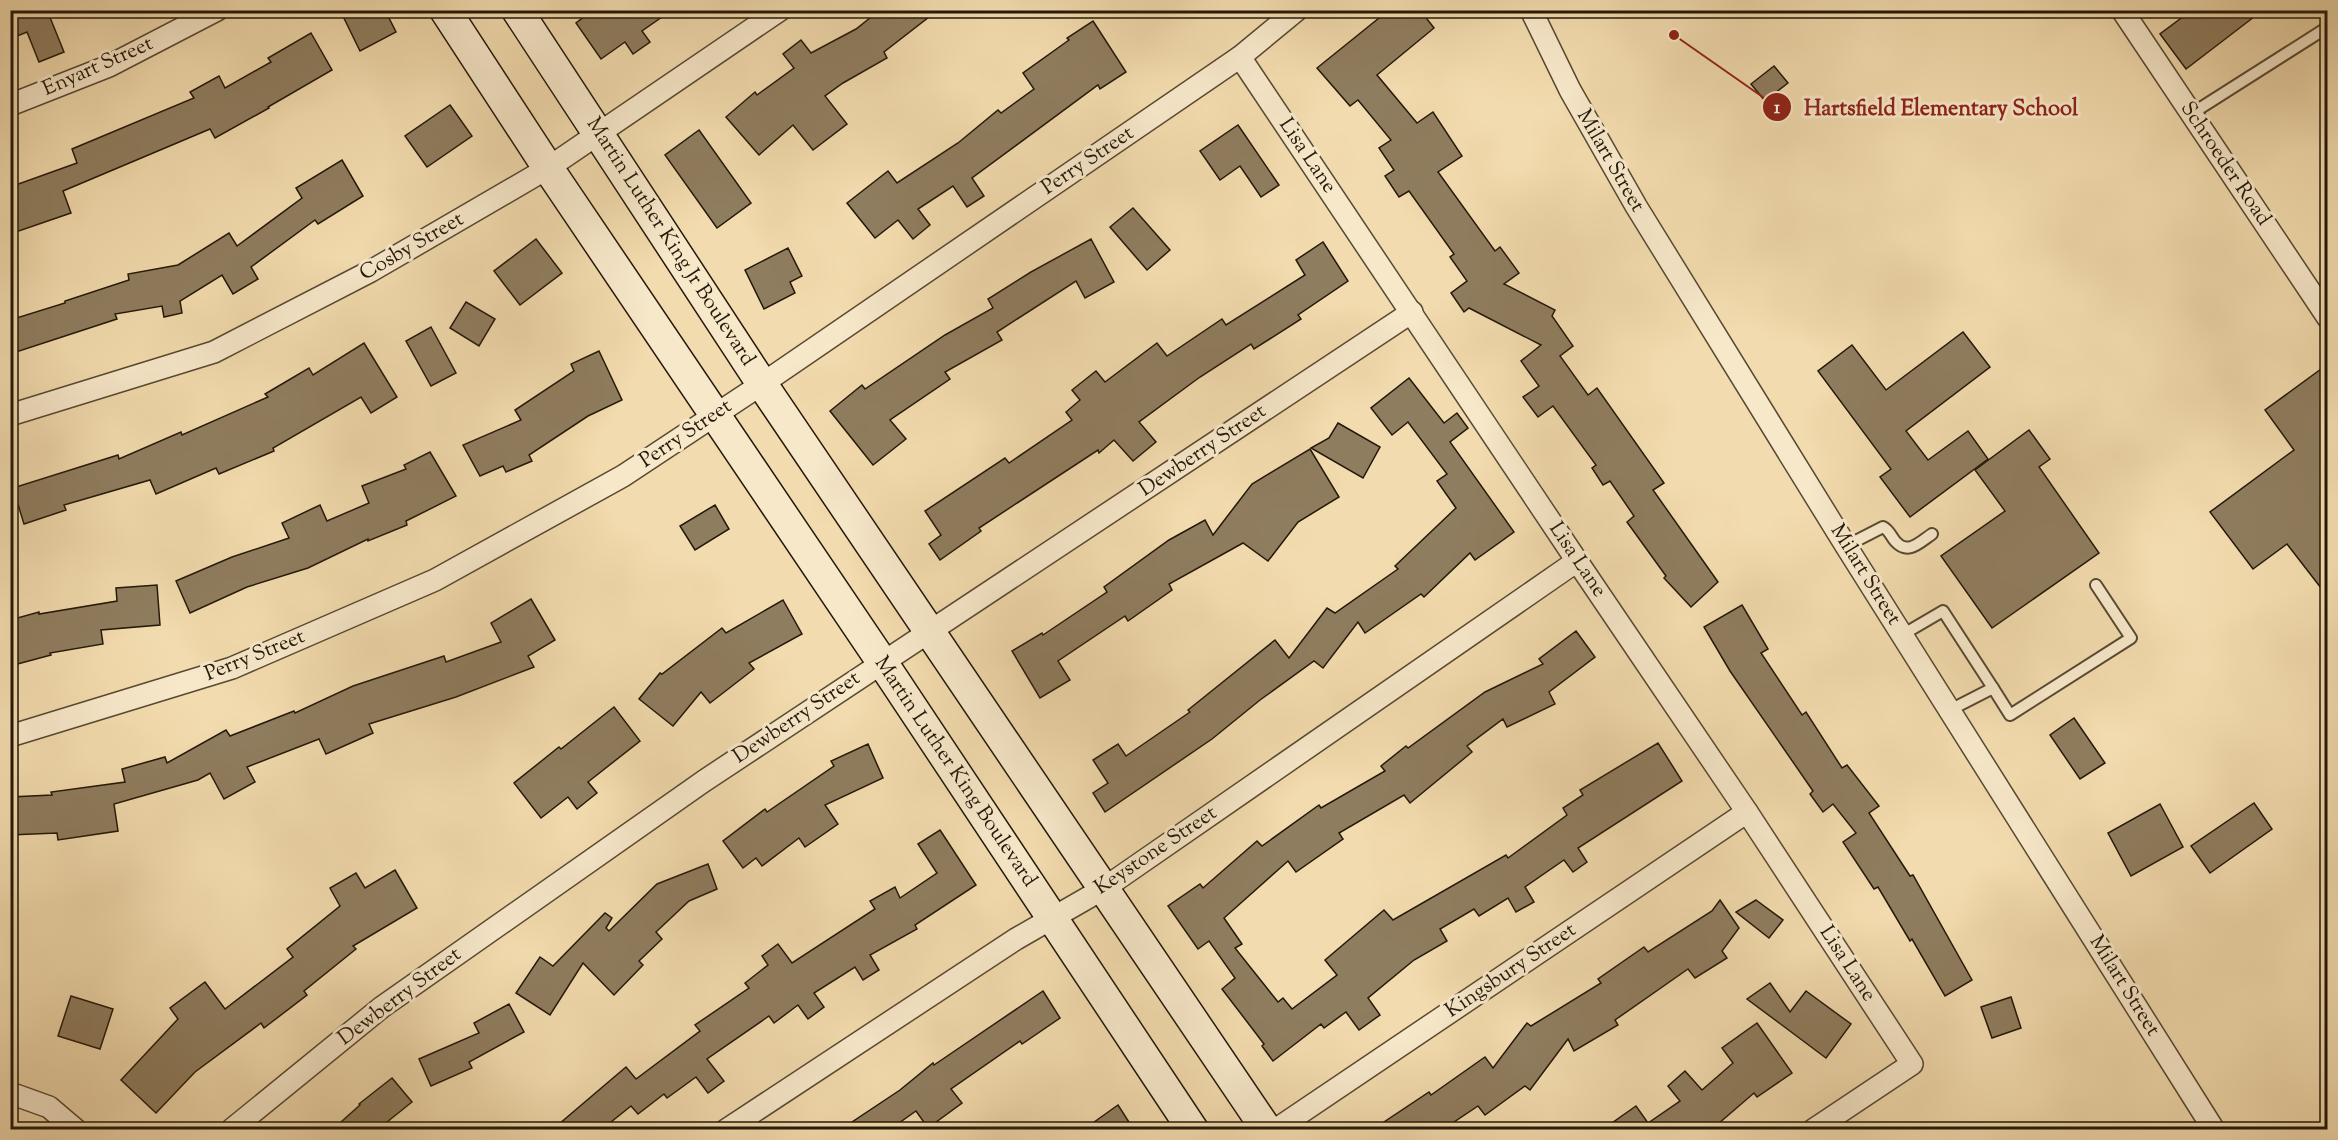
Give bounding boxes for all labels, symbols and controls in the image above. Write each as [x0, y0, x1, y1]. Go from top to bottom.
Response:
street label: Enyart Street [38, 29, 158, 105]
callout: Hartsfield Elementary School [1762, 87, 2090, 127]
text: Hartsfield Elementary School [1804, 94, 2079, 126]
text: 1 [1774, 96, 1781, 122]
street label: Schroeder Road [2172, 96, 2278, 232]
street label: Milart Street [1568, 104, 1652, 218]
street label: Martin Luther King Jr Boulevard [578, 112, 762, 372]
street label: Lisa Lane [1271, 112, 1343, 200]
street label: Perry Street [1036, 119, 1140, 203]
street label: Cosby Street [354, 205, 470, 289]
street label: Perry Street [634, 392, 738, 476]
street label: Dewberry Street [1133, 397, 1273, 505]
street label: Lisa Lane [1541, 516, 1613, 604]
street label: Milart Street [1822, 519, 1908, 631]
street label: Perry Street [200, 622, 310, 690]
street label: Martin Luther King Boulevard [866, 650, 1044, 894]
street label: Dewberry Street [727, 664, 867, 772]
street label: Keystone Street [1089, 799, 1223, 903]
street label: Kingsbury Street [1439, 916, 1583, 1026]
street label: Lisa Lane [1811, 920, 1883, 1008]
street label: Milart Street [2081, 930, 2167, 1042]
street label: Dewberry Street [332, 941, 468, 1053]

